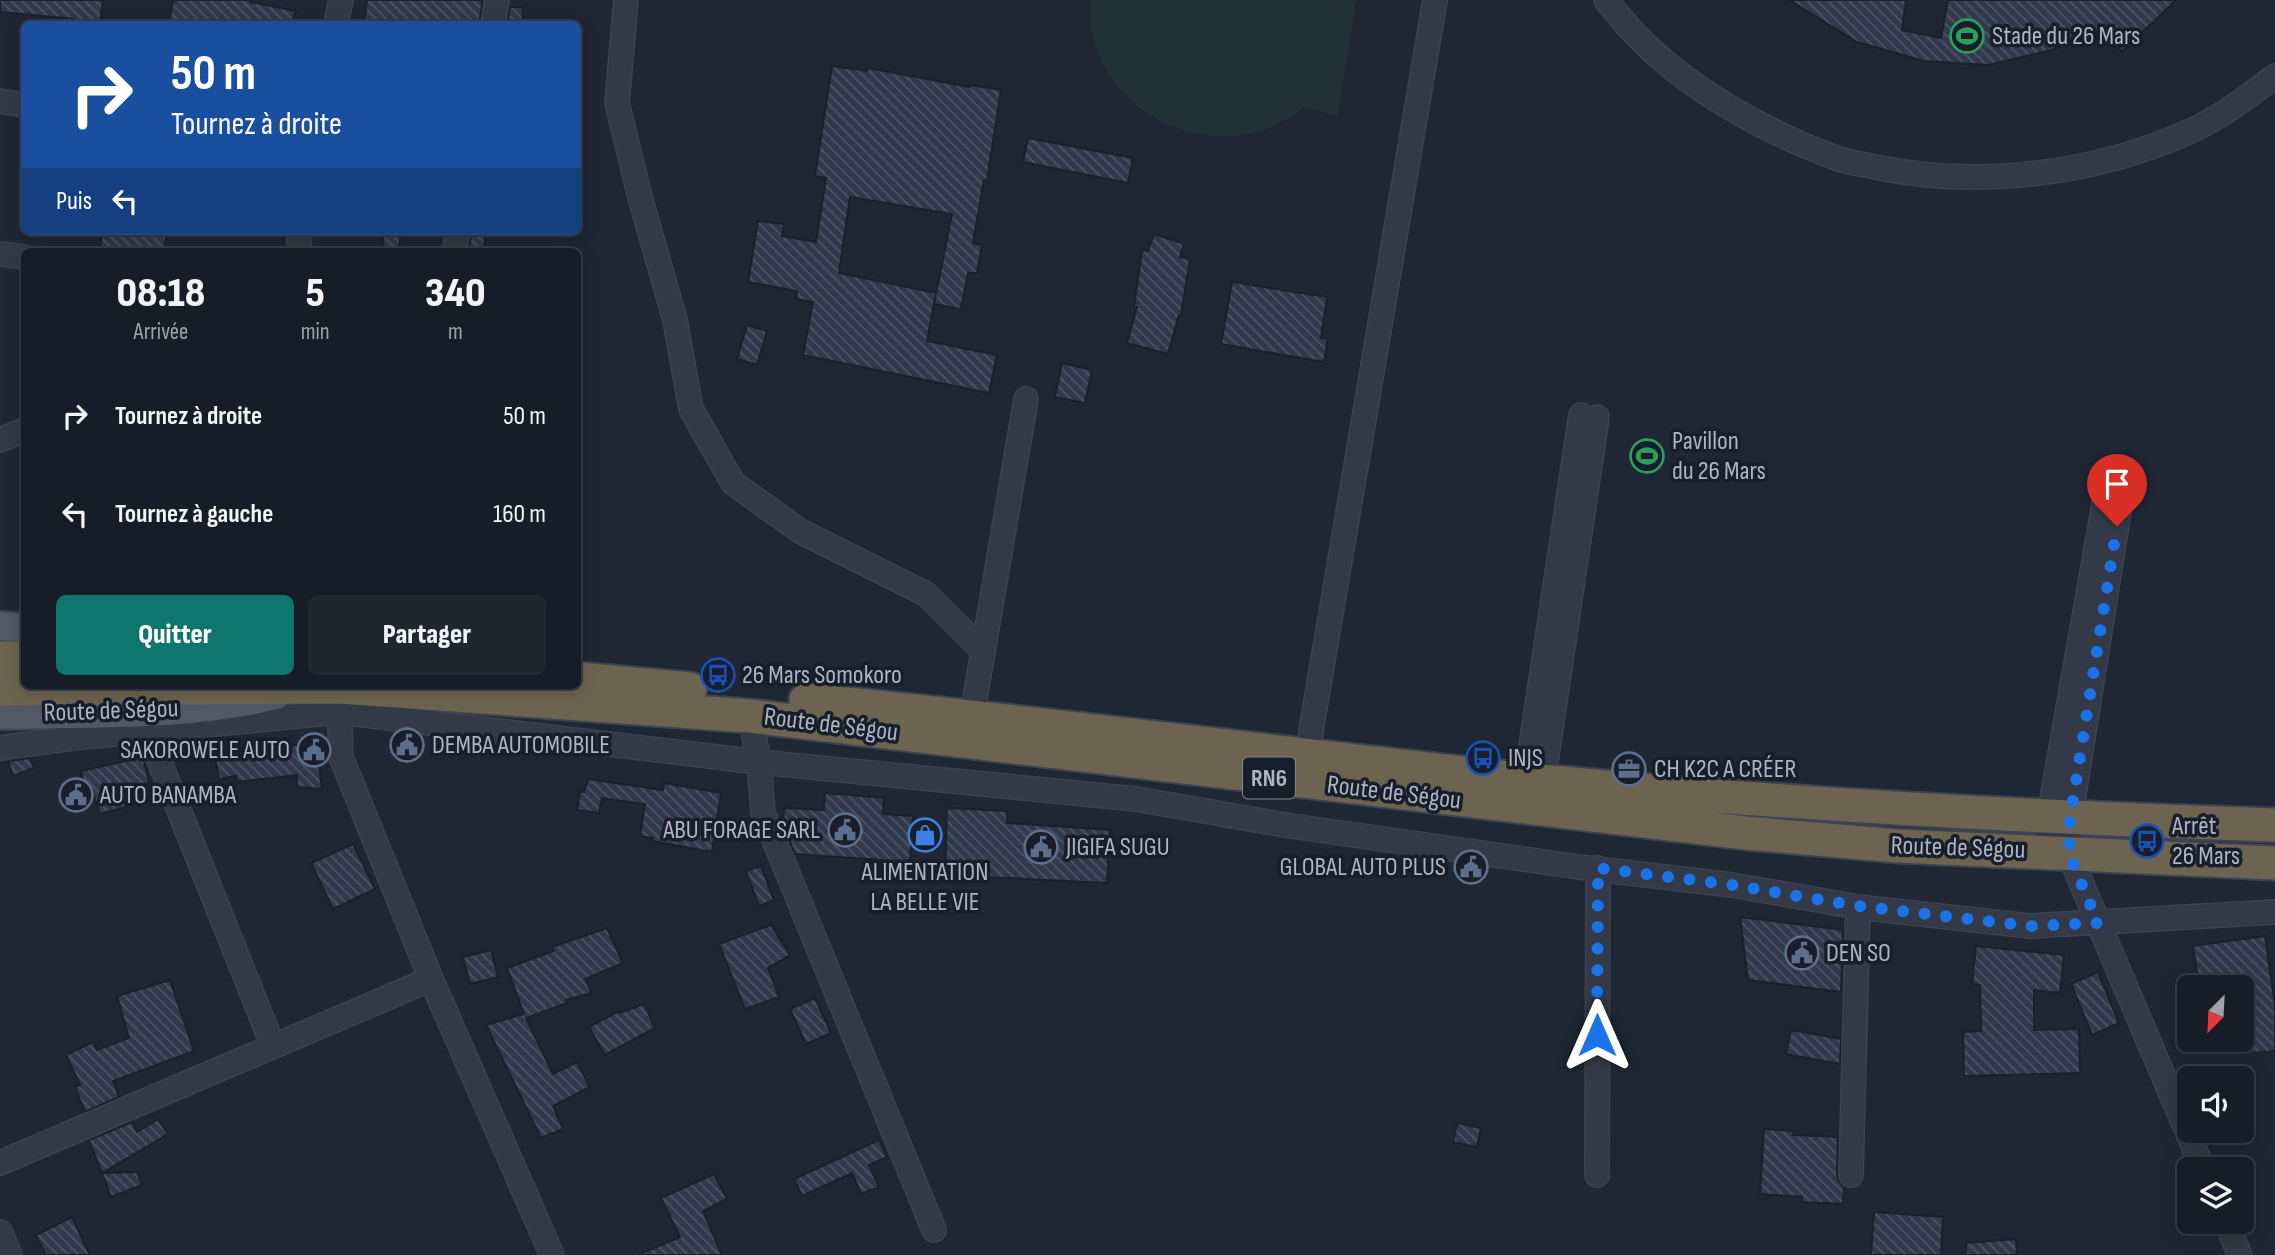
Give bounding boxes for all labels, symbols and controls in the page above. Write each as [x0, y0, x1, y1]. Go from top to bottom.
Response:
sports icon: Stade du 26 Mars [1948, 17, 1986, 55]
place label: Stade du 26 Mars [1992, 21, 2140, 52]
text: 50 m [171, 45, 256, 104]
icon: right [56, 49, 147, 140]
text: Tournez à droite [171, 105, 342, 144]
icon: left [106, 182, 144, 220]
text: Puis [56, 186, 92, 217]
text: 08:18 [116, 268, 205, 319]
text: 5 [306, 268, 325, 319]
text: 340 [425, 268, 486, 319]
text: Arrivée [133, 318, 188, 346]
text: min [301, 318, 330, 346]
text: m [448, 318, 463, 346]
icon: right [56, 397, 94, 435]
text: Tournez à droite [115, 401, 262, 432]
text: 50 m [503, 401, 546, 432]
place label: Pavillon du 26 Mars [1672, 426, 1766, 487]
sports icon: Pavillon du 26 Mars [1628, 437, 1666, 475]
pin [2087, 454, 2147, 526]
icon: arrive [2098, 465, 2136, 503]
icon: left [56, 495, 94, 533]
text: Tournez à gauche [115, 499, 273, 530]
text: 160 m [493, 499, 546, 530]
button: Quitter [56, 595, 294, 675]
button: Partager [308, 595, 546, 675]
bus stop icon: 26 Mars Somokoro [699, 656, 737, 694]
place label: 26 Mars Somokoro [742, 660, 902, 691]
street label: Route de Ségou [43, 693, 179, 729]
street label: Route de Ségou [762, 701, 900, 749]
public building icon: DEMBA AUTOMOBILE [388, 726, 426, 764]
place label: DEMBA AUTOMOBILE [432, 730, 610, 761]
public building icon: SAKOROWELE AUTO [295, 731, 333, 769]
place label: SAKOROWELE AUTO [120, 735, 290, 766]
bus stop icon: INJS [1464, 739, 1502, 777]
place label: INJS [1508, 743, 1543, 774]
office icon: CH K2C A CRÉER [1610, 750, 1648, 788]
place label: CH K2C A CRÉER [1654, 754, 1797, 785]
road number: RN6 [1243, 758, 1295, 798]
street label: Route de Ségou [1325, 769, 1463, 817]
public building icon: AUTO BANAMBA [57, 776, 95, 814]
place label: AUTO BANAMBA [99, 780, 237, 811]
public building icon: ABU FORAGE SARL [826, 811, 864, 849]
place label: Arrêt 26 Mars [2171, 811, 2240, 872]
place label: ABU FORAGE SARL [662, 815, 820, 846]
shop icon: ALIMENTATION LA BELLE VIE [906, 816, 944, 854]
bus stop icon: Arrêt 26 Mars [2128, 822, 2166, 860]
public building icon: JIGIFA SUGU [1022, 828, 1060, 866]
street label: Route de Ségou [1890, 830, 2026, 866]
place label: JIGIFA SUGU [1065, 832, 1170, 863]
public building icon: GLOBAL AUTO PLUS [1452, 848, 1490, 886]
place label: GLOBAL AUTO PLUS [1279, 852, 1446, 883]
place label: ALIMENTATION LA BELLE VIE [861, 857, 988, 918]
public building icon: DEN SO [1783, 934, 1821, 972]
place label: DEN SO [1826, 938, 1891, 969]
north arrow [2177, 975, 2254, 1052]
map controls [2177, 975, 2254, 1234]
position arrow [1560, 998, 1634, 1072]
button: sound [2177, 1066, 2254, 1143]
button: layers [2177, 1157, 2254, 1234]

